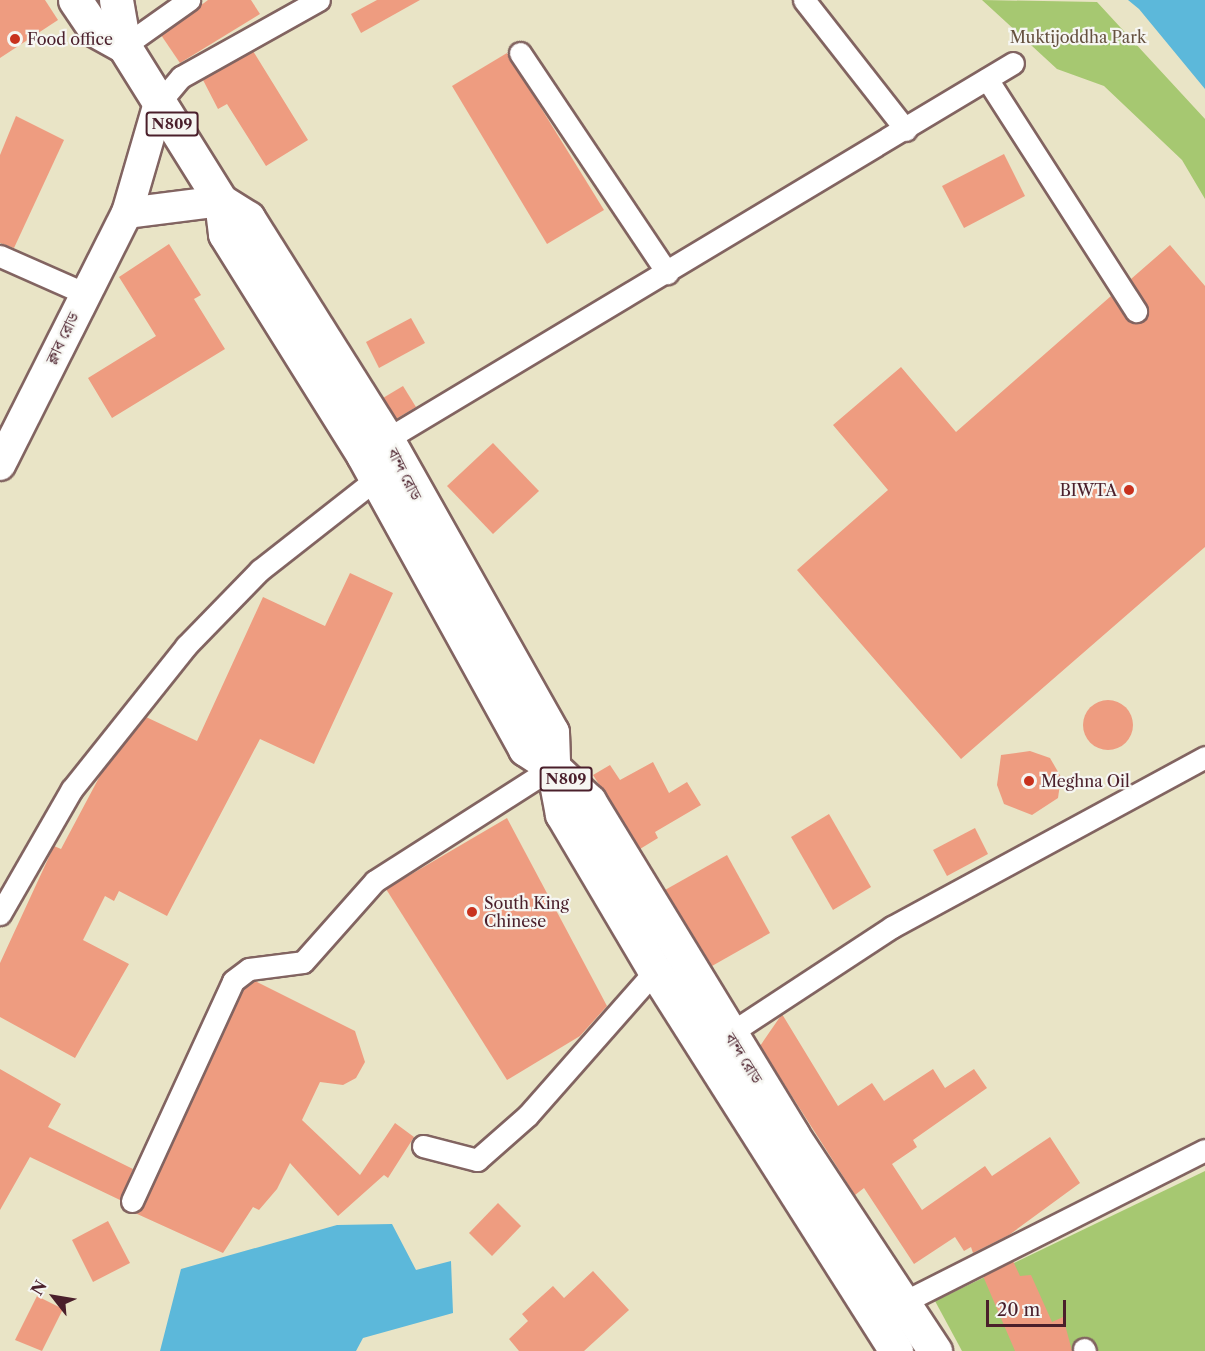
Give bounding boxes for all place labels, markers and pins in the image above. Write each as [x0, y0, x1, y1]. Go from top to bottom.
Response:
place label: Food office [27, 29, 113, 49]
marker: Food office [8, 32, 22, 46]
place label: BIWTA [1060, 480, 1117, 500]
marker: BIWTA [1122, 483, 1136, 497]
place label: Meghna Oil [1041, 771, 1130, 791]
marker: Meghna Oil [1022, 774, 1036, 788]
place label: South King Chinese [484, 893, 569, 931]
marker: South King Chinese [465, 905, 479, 919]

